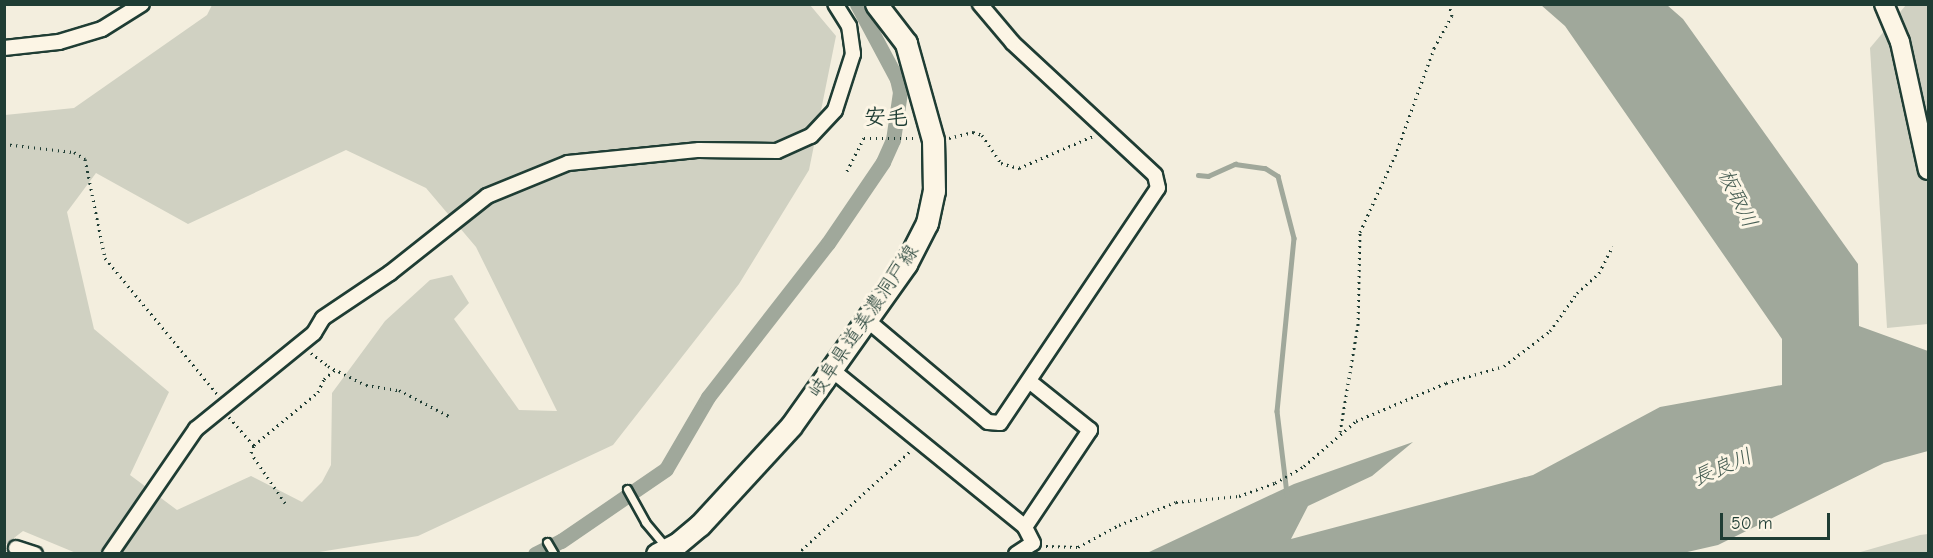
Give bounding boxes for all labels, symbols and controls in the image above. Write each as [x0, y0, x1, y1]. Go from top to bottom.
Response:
district label: 安毛 [864, 105, 908, 131]
water label: 板取川 [1713, 164, 1763, 232]
street label: 岐阜県道美濃洞戸線 [803, 240, 923, 402]
water label: 長良川 [1688, 443, 1756, 491]
scale bar [1723, 501, 1832, 539]
text: 50 m [1731, 513, 1773, 534]

